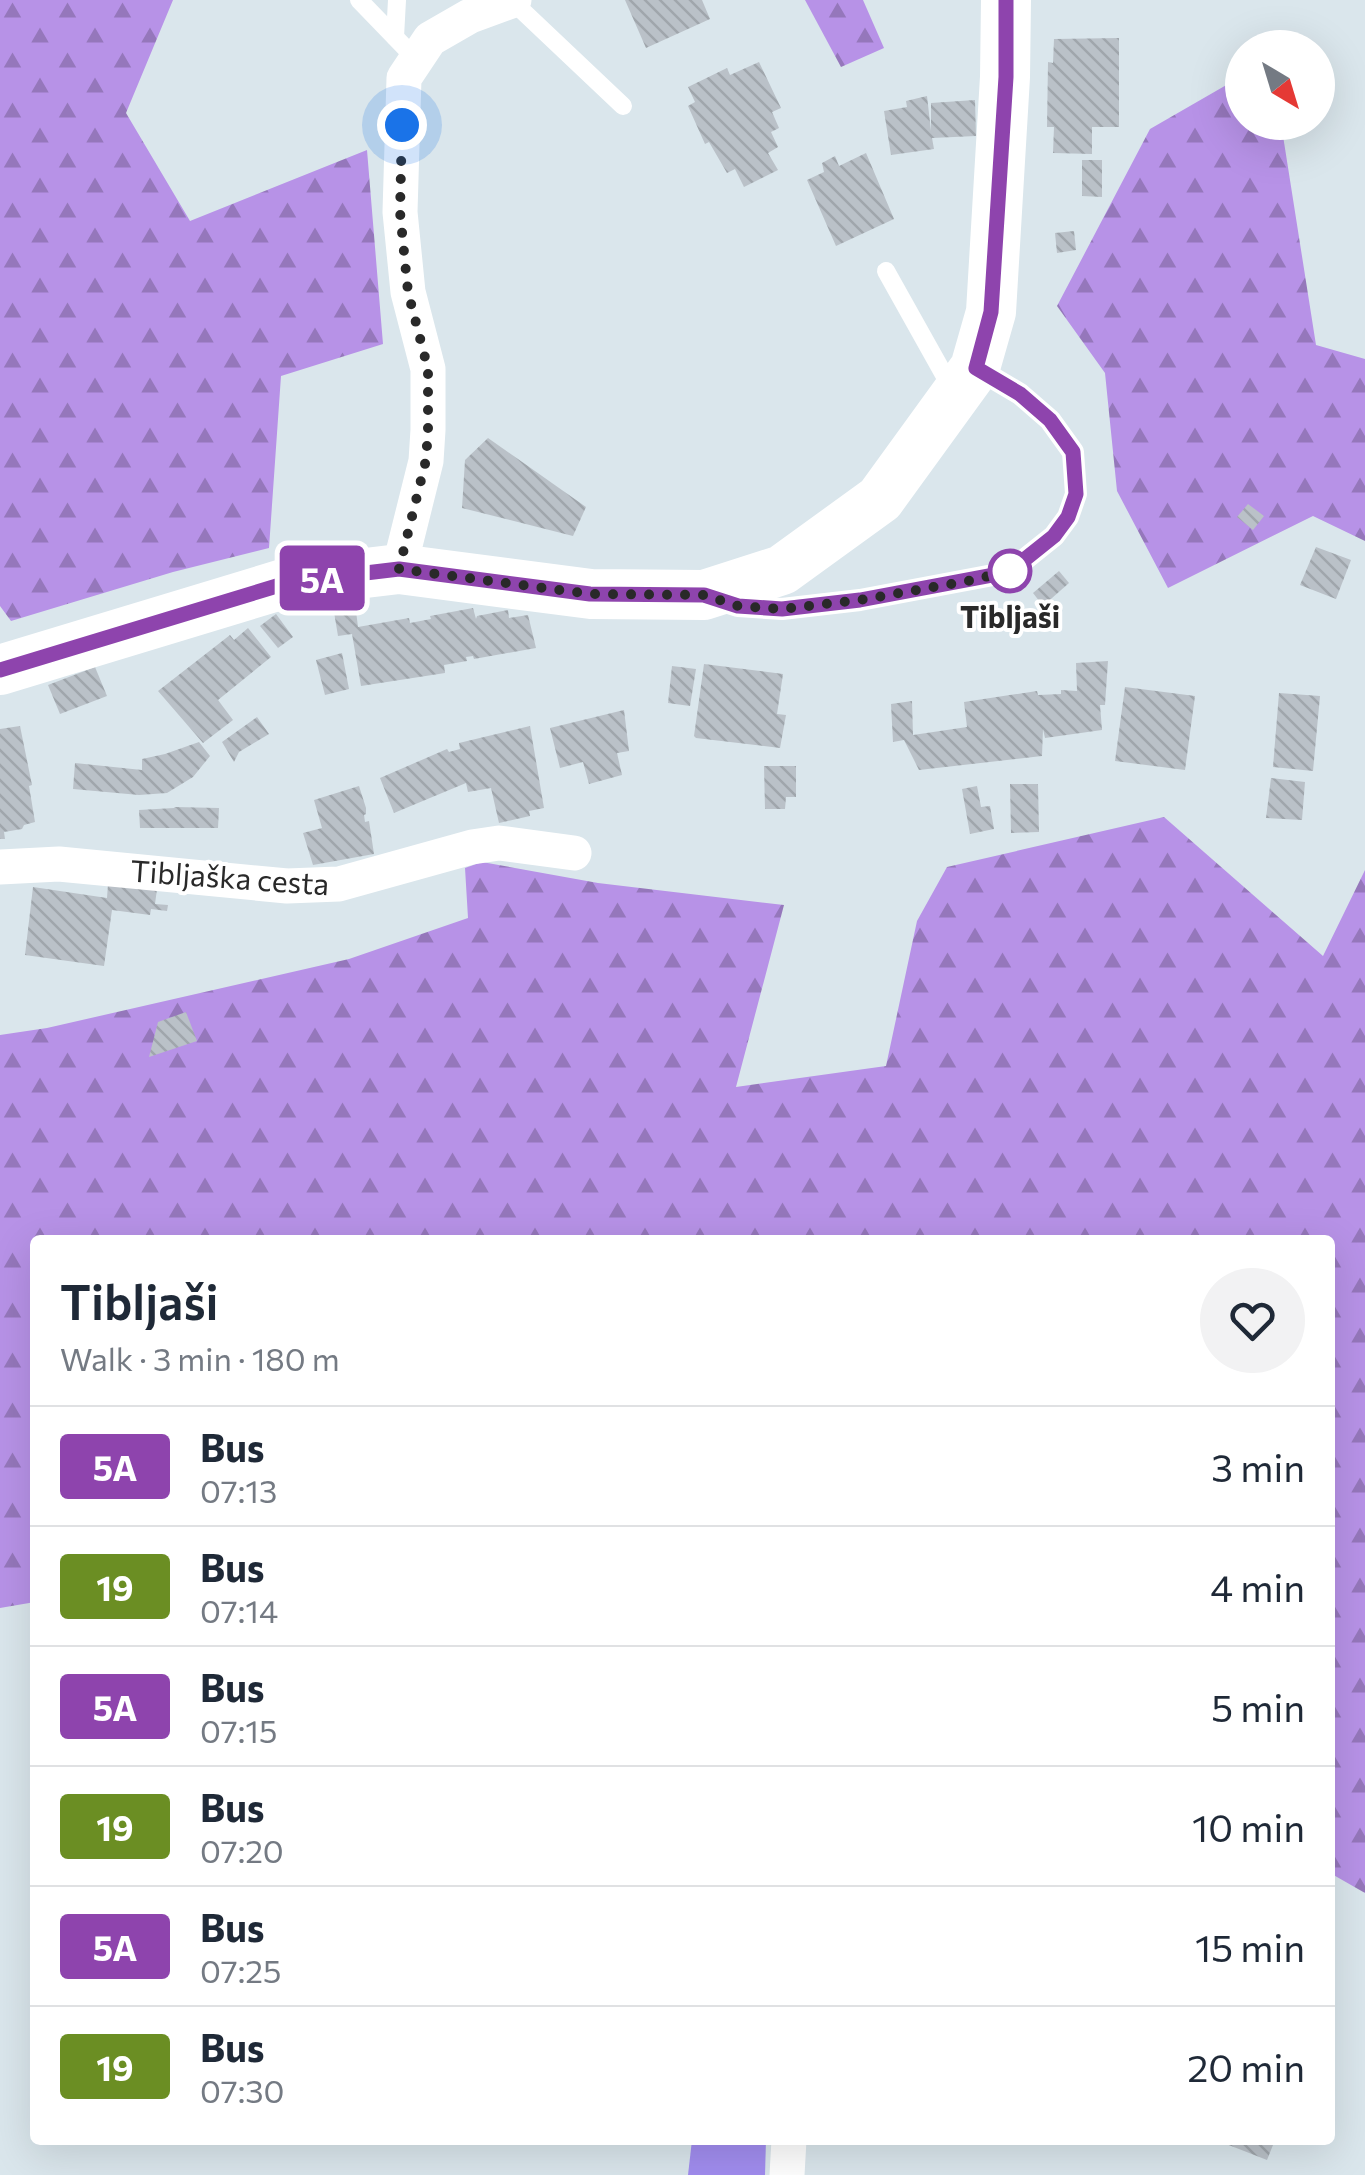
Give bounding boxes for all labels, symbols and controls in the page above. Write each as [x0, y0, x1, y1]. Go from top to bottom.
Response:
north arrow [1225, 30, 1335, 140]
map controls [1225, 30, 1335, 140]
your location [377, 100, 427, 150]
line badge: 5A [277, 546, 367, 610]
marker: Tibljaši [989, 550, 1031, 592]
text: 5A [300, 557, 344, 600]
place label: Tibljaši [960, 597, 1060, 634]
street label: Tibljaška cesta [129, 851, 331, 901]
button: heart [1200, 1268, 1305, 1373]
text: Tibljaši [60, 1271, 219, 1330]
text: Walk · 3 min · 180 m [60, 1338, 340, 1378]
text: Bus [200, 1423, 265, 1470]
text: 3 min [1211, 1443, 1305, 1490]
text: 5A [93, 1445, 137, 1488]
text: 07:13 [200, 1470, 277, 1510]
text: Bus [200, 1543, 265, 1590]
text: 4 min [1210, 1563, 1305, 1610]
text: 19 [96, 1565, 134, 1608]
text: 07:14 [200, 1590, 278, 1630]
text: Bus [200, 1663, 265, 1710]
text: 5 min [1211, 1683, 1305, 1730]
text: 5A [93, 1685, 137, 1728]
text: 07:15 [200, 1710, 277, 1750]
text: Bus [200, 1783, 265, 1830]
text: 10 min [1192, 1803, 1305, 1850]
text: 19 [96, 1805, 134, 1848]
text: 07:20 [200, 1830, 284, 1870]
text: Bus [200, 1903, 265, 1950]
text: 15 min [1195, 1923, 1305, 1970]
text: 5A [93, 1925, 137, 1968]
text: 07:25 [200, 1950, 281, 1990]
text: Bus [200, 2023, 265, 2070]
text: 20 min [1187, 2043, 1305, 2090]
text: 19 [96, 2045, 134, 2088]
text: 07:30 [200, 2070, 284, 2110]

